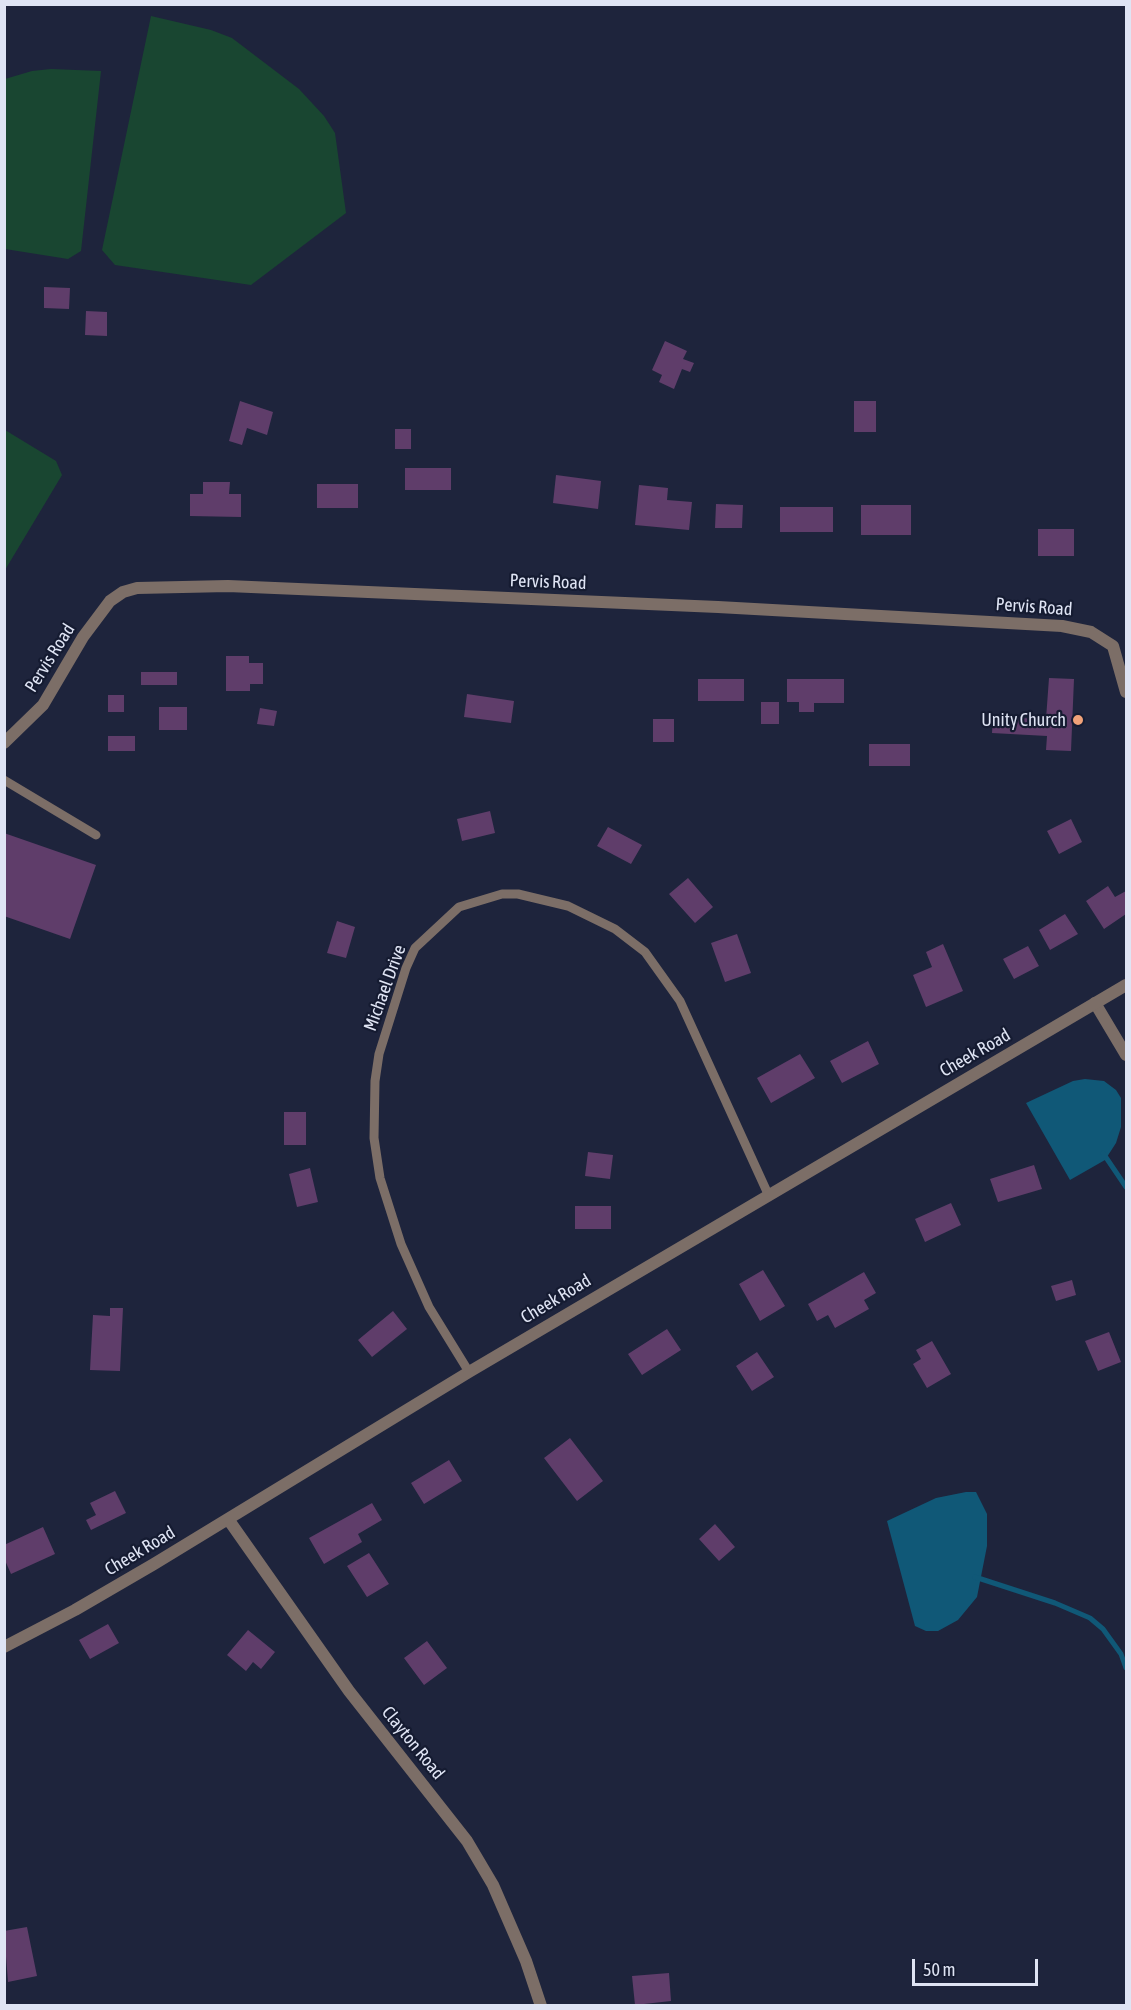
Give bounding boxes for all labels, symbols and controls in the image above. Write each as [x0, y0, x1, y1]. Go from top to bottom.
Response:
street label: Pervis Road [509, 570, 587, 594]
street label: Pervis Road [995, 594, 1073, 620]
street label: Pervis Road [20, 620, 80, 696]
place label: Unity Church [981, 709, 1066, 731]
marker: Unity Church [1071, 713, 1085, 727]
street label: Michael Drive [359, 942, 411, 1034]
street label: Cheek Road [936, 1024, 1014, 1082]
street label: Cheek Road [517, 1270, 595, 1328]
street label: Cheek Road [101, 1522, 179, 1580]
street label: Clayton Road [377, 1702, 449, 1784]
scale bar [915, 1947, 1041, 1985]
text: 50 m [923, 1959, 955, 1980]

